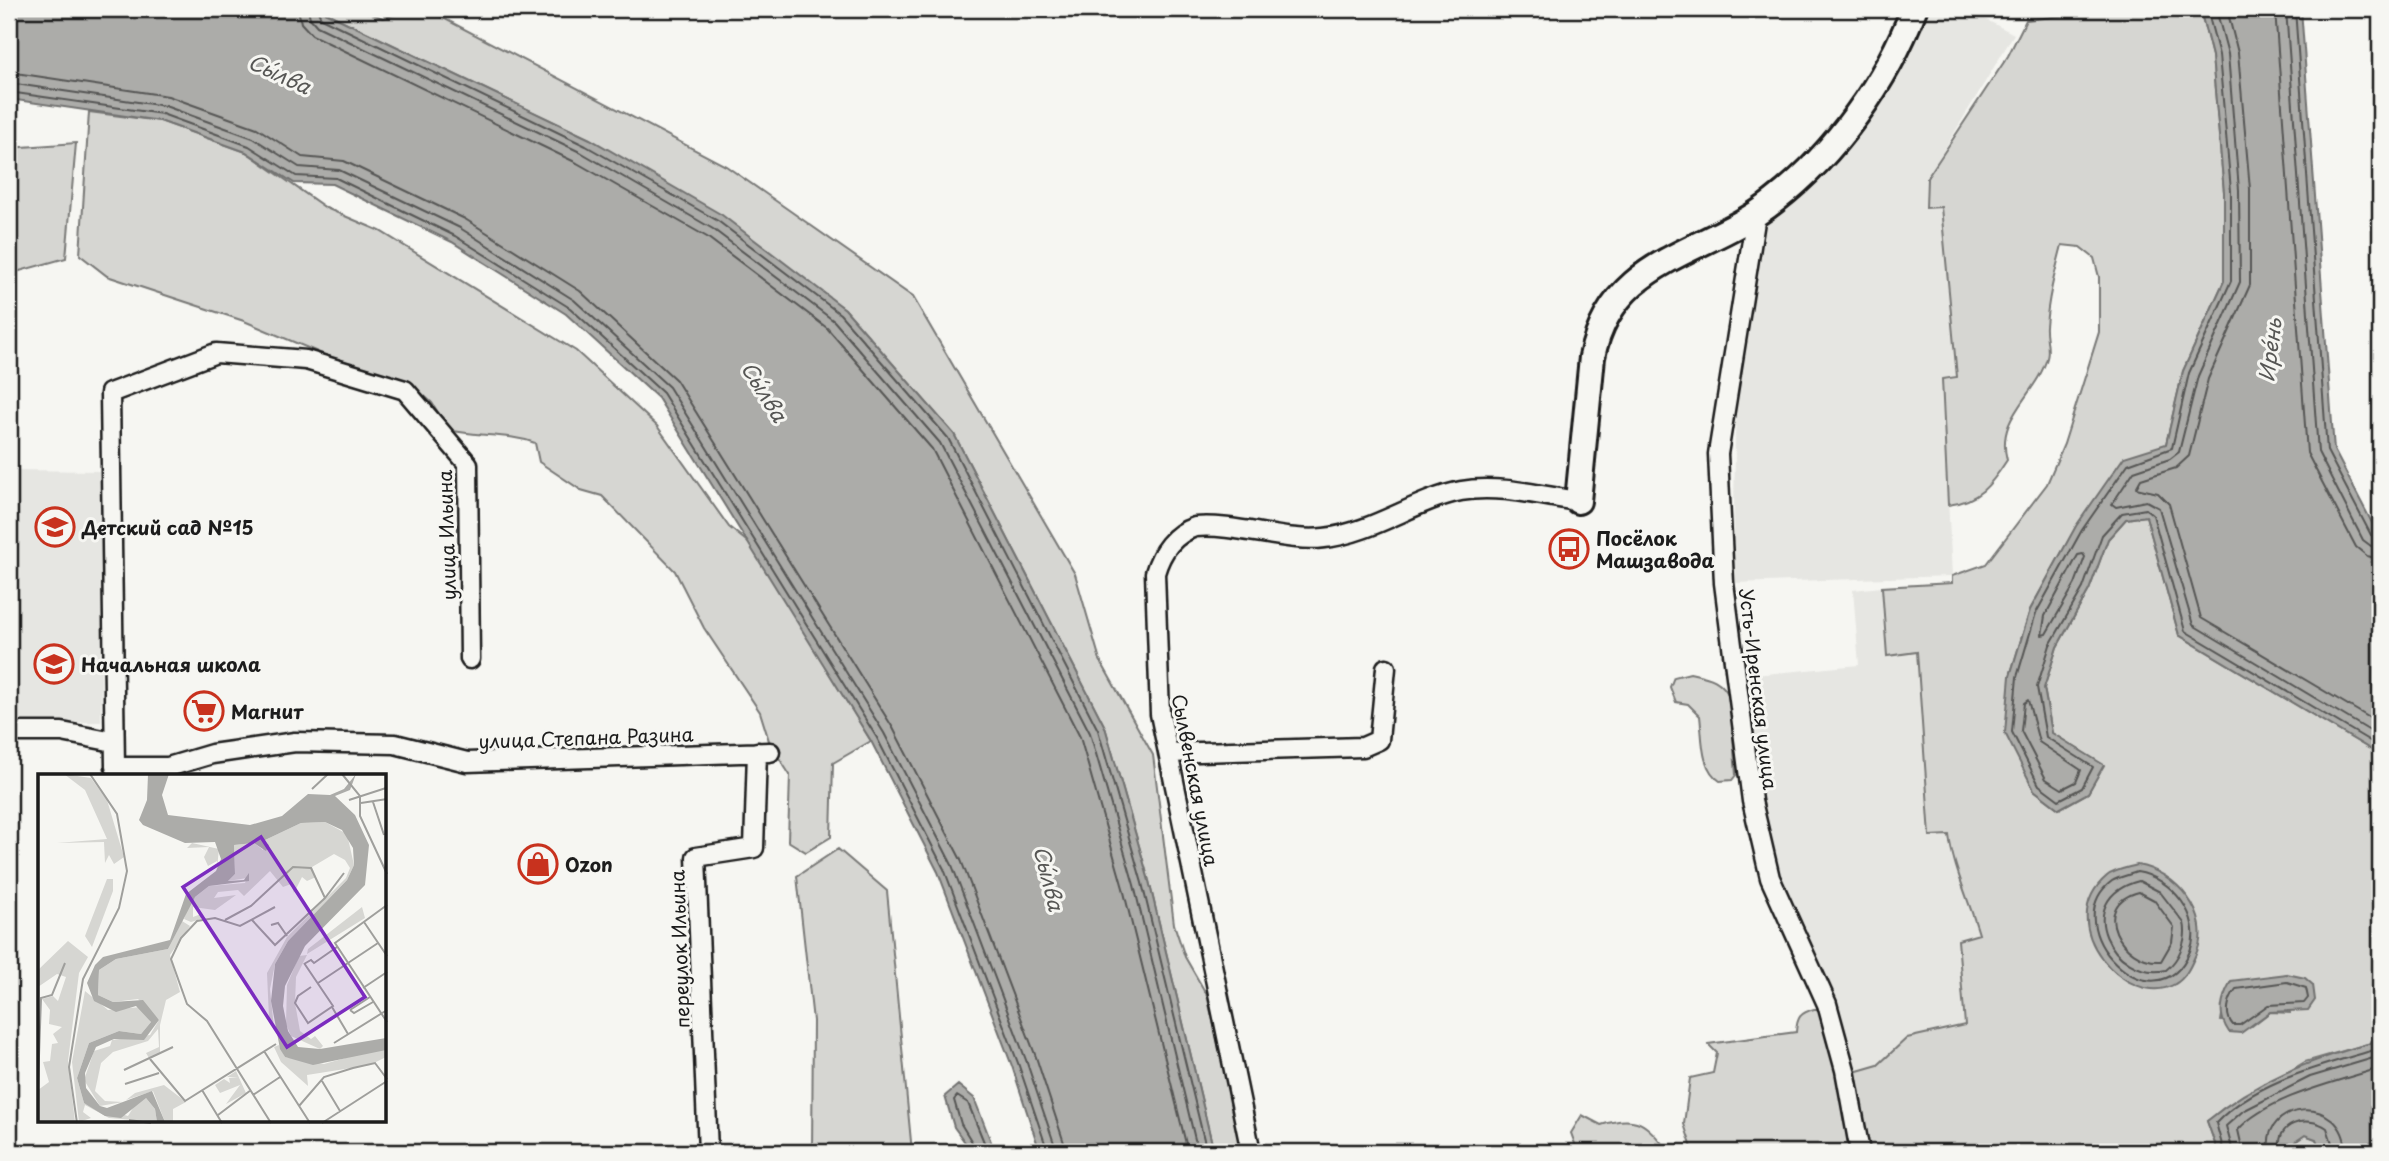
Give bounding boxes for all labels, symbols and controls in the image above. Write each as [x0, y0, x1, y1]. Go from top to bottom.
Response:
water label: Сы́лва [243, 45, 317, 102]
water label: Ире́нь [2249, 315, 2289, 384]
water label: Сы́лва [734, 355, 797, 428]
street label: улица Ильина [430, 469, 462, 601]
school or university icon: Детский сад №15 [34, 506, 76, 548]
place label: Детский сад №15 [81, 513, 254, 541]
place label: Посёлок Машзавода [1596, 524, 1714, 574]
bus stop icon: Посёлок Машзавода [1548, 528, 1590, 570]
street label: Усть-Иренская улица [1733, 587, 1785, 791]
school or university icon: Начальная школа [33, 643, 75, 685]
place label: Начальная школа [81, 650, 261, 678]
supermarket icon: Магнит [183, 690, 225, 732]
street label: Сылвенская улица [1166, 692, 1226, 868]
place label: Магнит [231, 697, 304, 725]
street label: улица Степана Разина [478, 719, 694, 755]
inset map [38, 774, 387, 1122]
water label: Сы́лва [1027, 842, 1074, 915]
shop icon: Ozon [517, 843, 559, 885]
place label: Ozon [565, 850, 613, 878]
street label: переулок Ильина [662, 869, 696, 1029]

